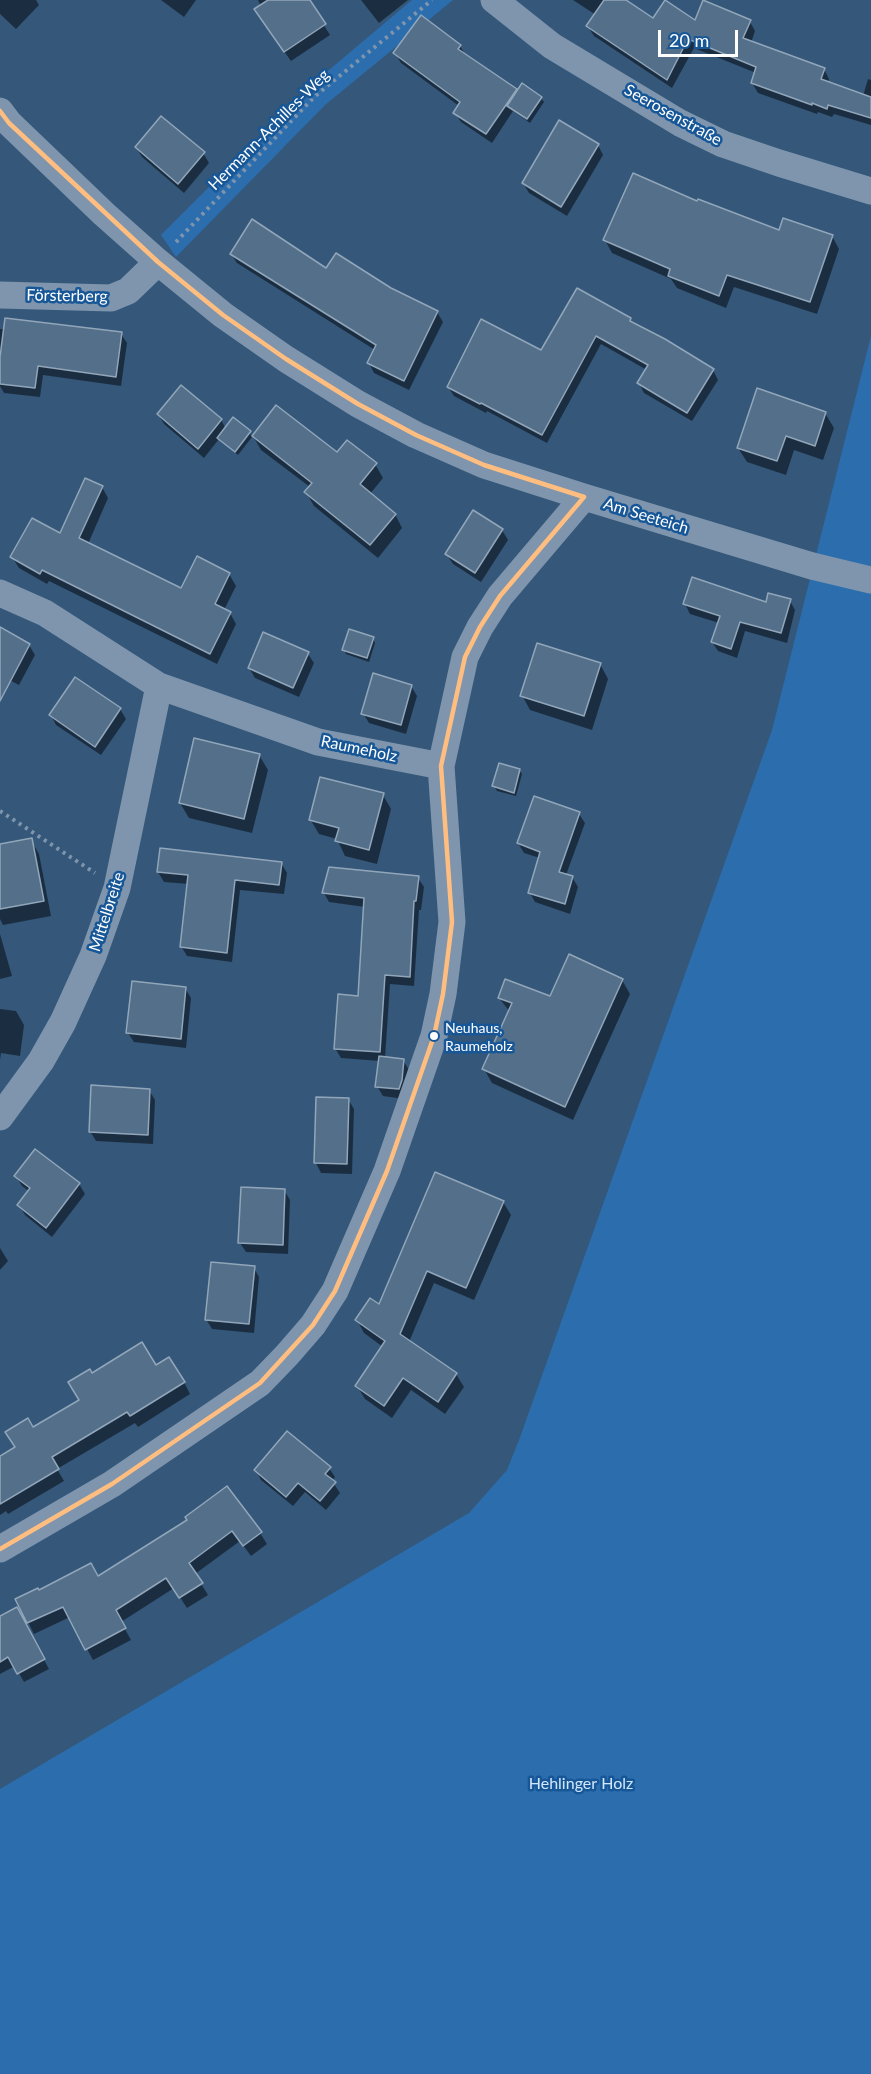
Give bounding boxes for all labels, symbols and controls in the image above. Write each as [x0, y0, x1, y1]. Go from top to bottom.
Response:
scale bar [661, 18, 740, 56]
text: 20 m [669, 29, 709, 51]
street label: Hermann-Achilles-Weg [205, 66, 333, 194]
street label: Seerosenstraße [621, 80, 725, 150]
street label: Försterberg [26, 286, 108, 306]
street label: Am Seeteich [601, 494, 691, 538]
street label: Raumeholz [319, 732, 399, 766]
street label: Mittelbreite [85, 870, 129, 954]
place label: Neuhaus, Raumeholz [445, 1020, 513, 1052]
marker: Neuhaus, Raumeholz [428, 1030, 440, 1042]
park label: Hehlinger Holz [529, 1774, 633, 1794]

